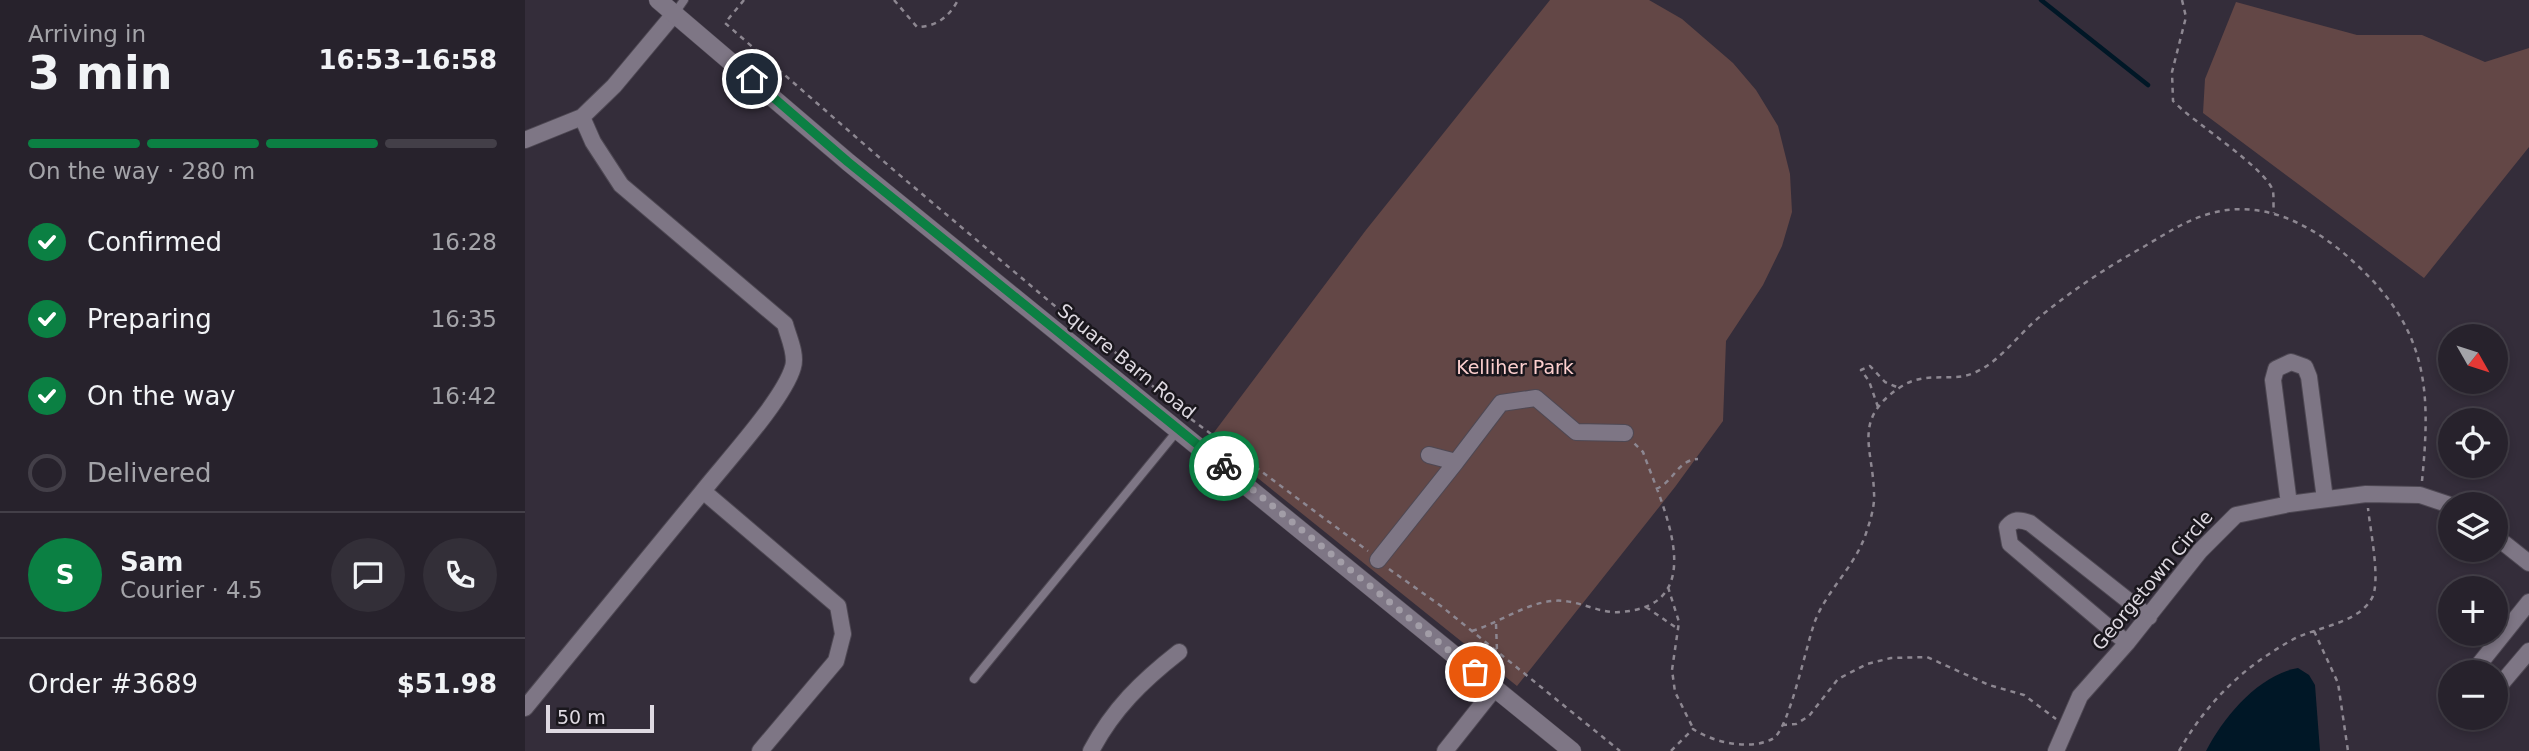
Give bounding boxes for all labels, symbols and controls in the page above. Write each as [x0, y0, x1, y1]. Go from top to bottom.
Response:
text: Arriving in [28, 21, 146, 47]
text: 16:53–16:58 [318, 45, 497, 75]
text: 3 min [28, 46, 172, 100]
pin [722, 49, 782, 109]
icon: home [733, 60, 771, 98]
text: On the way · 280 m [28, 158, 255, 184]
icon: check [28, 223, 66, 261]
text: Confirmed [87, 227, 222, 257]
text: 16:28 [431, 229, 497, 255]
street label: Square Barn Road [1054, 299, 1200, 423]
icon: check [28, 300, 66, 338]
text: Preparing [87, 304, 212, 334]
text: 16:35 [431, 306, 497, 332]
north arrow [2438, 324, 2508, 394]
map controls [2438, 324, 2508, 730]
park label: Kelliher Park [1456, 356, 1574, 378]
icon: check [28, 377, 66, 415]
text: On the way [87, 381, 236, 411]
text: 16:42 [431, 383, 497, 409]
button: locate [2438, 408, 2508, 478]
courier [1189, 431, 1259, 501]
icon: bike [1205, 447, 1243, 485]
text: Delivered [87, 458, 211, 488]
button: layers [2438, 492, 2508, 562]
street label: Georgetown Circle [2087, 506, 2217, 654]
button: chat [331, 538, 405, 612]
button: phone [423, 538, 497, 612]
text: Sam [120, 547, 183, 577]
text: S [56, 560, 74, 590]
button: + [2438, 576, 2508, 646]
text: Courier · 4.5 [120, 577, 263, 603]
pin [1445, 642, 1505, 702]
icon: bag [1456, 653, 1494, 691]
button: − [2438, 660, 2508, 730]
text: Order #3689 [28, 669, 198, 699]
text: $51.98 [397, 669, 497, 699]
scale bar [546, 702, 655, 734]
text: 50 m [557, 706, 606, 728]

